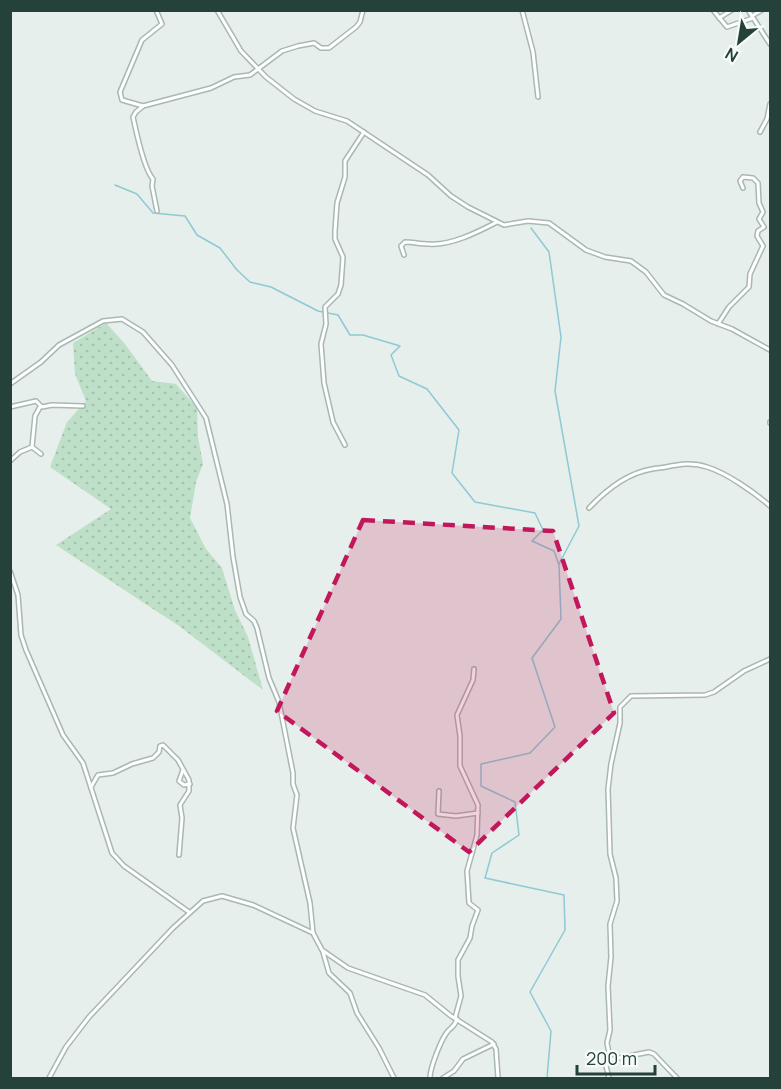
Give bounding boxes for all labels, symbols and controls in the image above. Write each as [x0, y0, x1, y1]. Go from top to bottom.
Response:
north arrow [709, 12, 769, 72]
text: N [721, 43, 742, 67]
scale bar [577, 1038, 655, 1076]
text: 200 m [586, 1046, 637, 1070]

